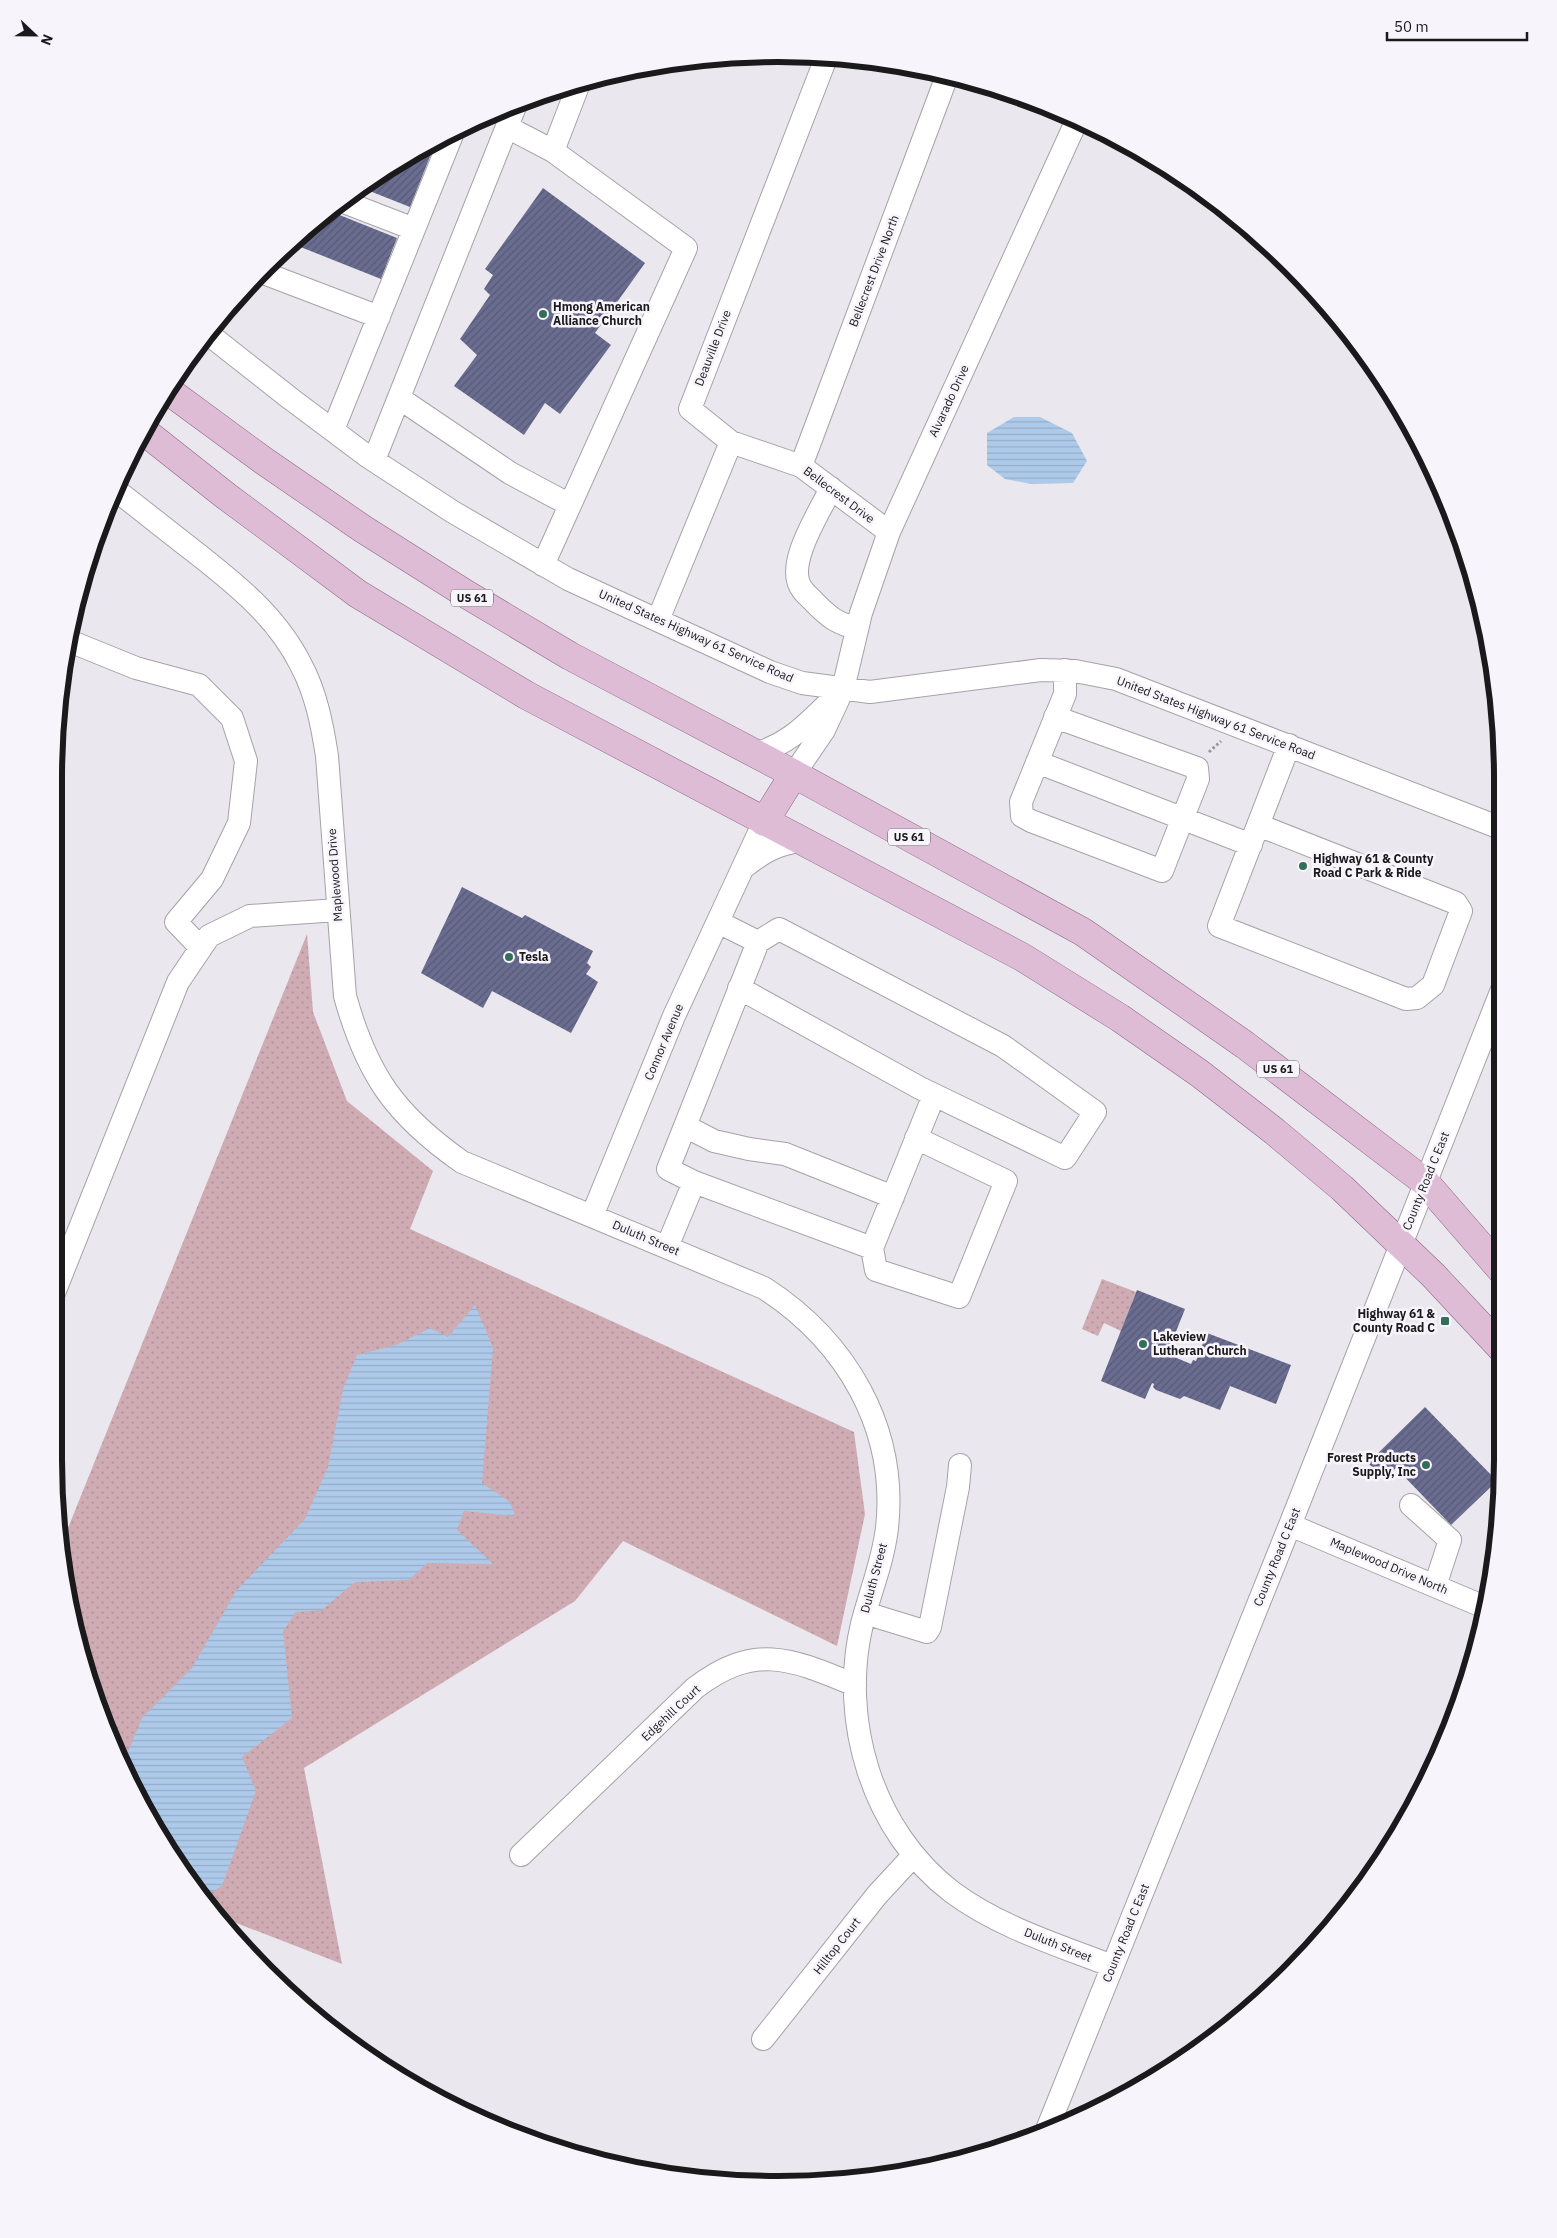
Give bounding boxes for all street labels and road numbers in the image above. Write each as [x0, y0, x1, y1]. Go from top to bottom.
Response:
street label: Bellecrest Drive North [845, 213, 902, 329]
street label: Deauville Drive [691, 307, 734, 388]
street label: Alvarado Drive [925, 362, 972, 439]
street label: Bellecrest Drive [801, 463, 878, 526]
street label: United States Highway 61 Service Road [597, 586, 796, 685]
road number: US 61 [451, 590, 493, 606]
street label: United States Highway 61 Service Road [1115, 673, 1318, 762]
street label: Maplewood Drive [324, 828, 345, 922]
road number: US 61 [888, 829, 930, 846]
street label: Connor Avenue [641, 1001, 687, 1082]
road number: US 61 [1257, 1060, 1299, 1078]
street label: County Road C East [1399, 1129, 1452, 1232]
street label: Duluth Street [610, 1217, 682, 1258]
street label: County Road C East [1250, 1505, 1303, 1608]
street label: Maplewood Drive North [1328, 1534, 1450, 1597]
street label: Duluth Street [857, 1541, 890, 1614]
street label: Edgehill Court [638, 1681, 703, 1744]
street label: County Road C East [1099, 1881, 1152, 1984]
street label: Hilltop Court [810, 1914, 864, 1977]
street label: Duluth Street [1022, 1924, 1094, 1965]

